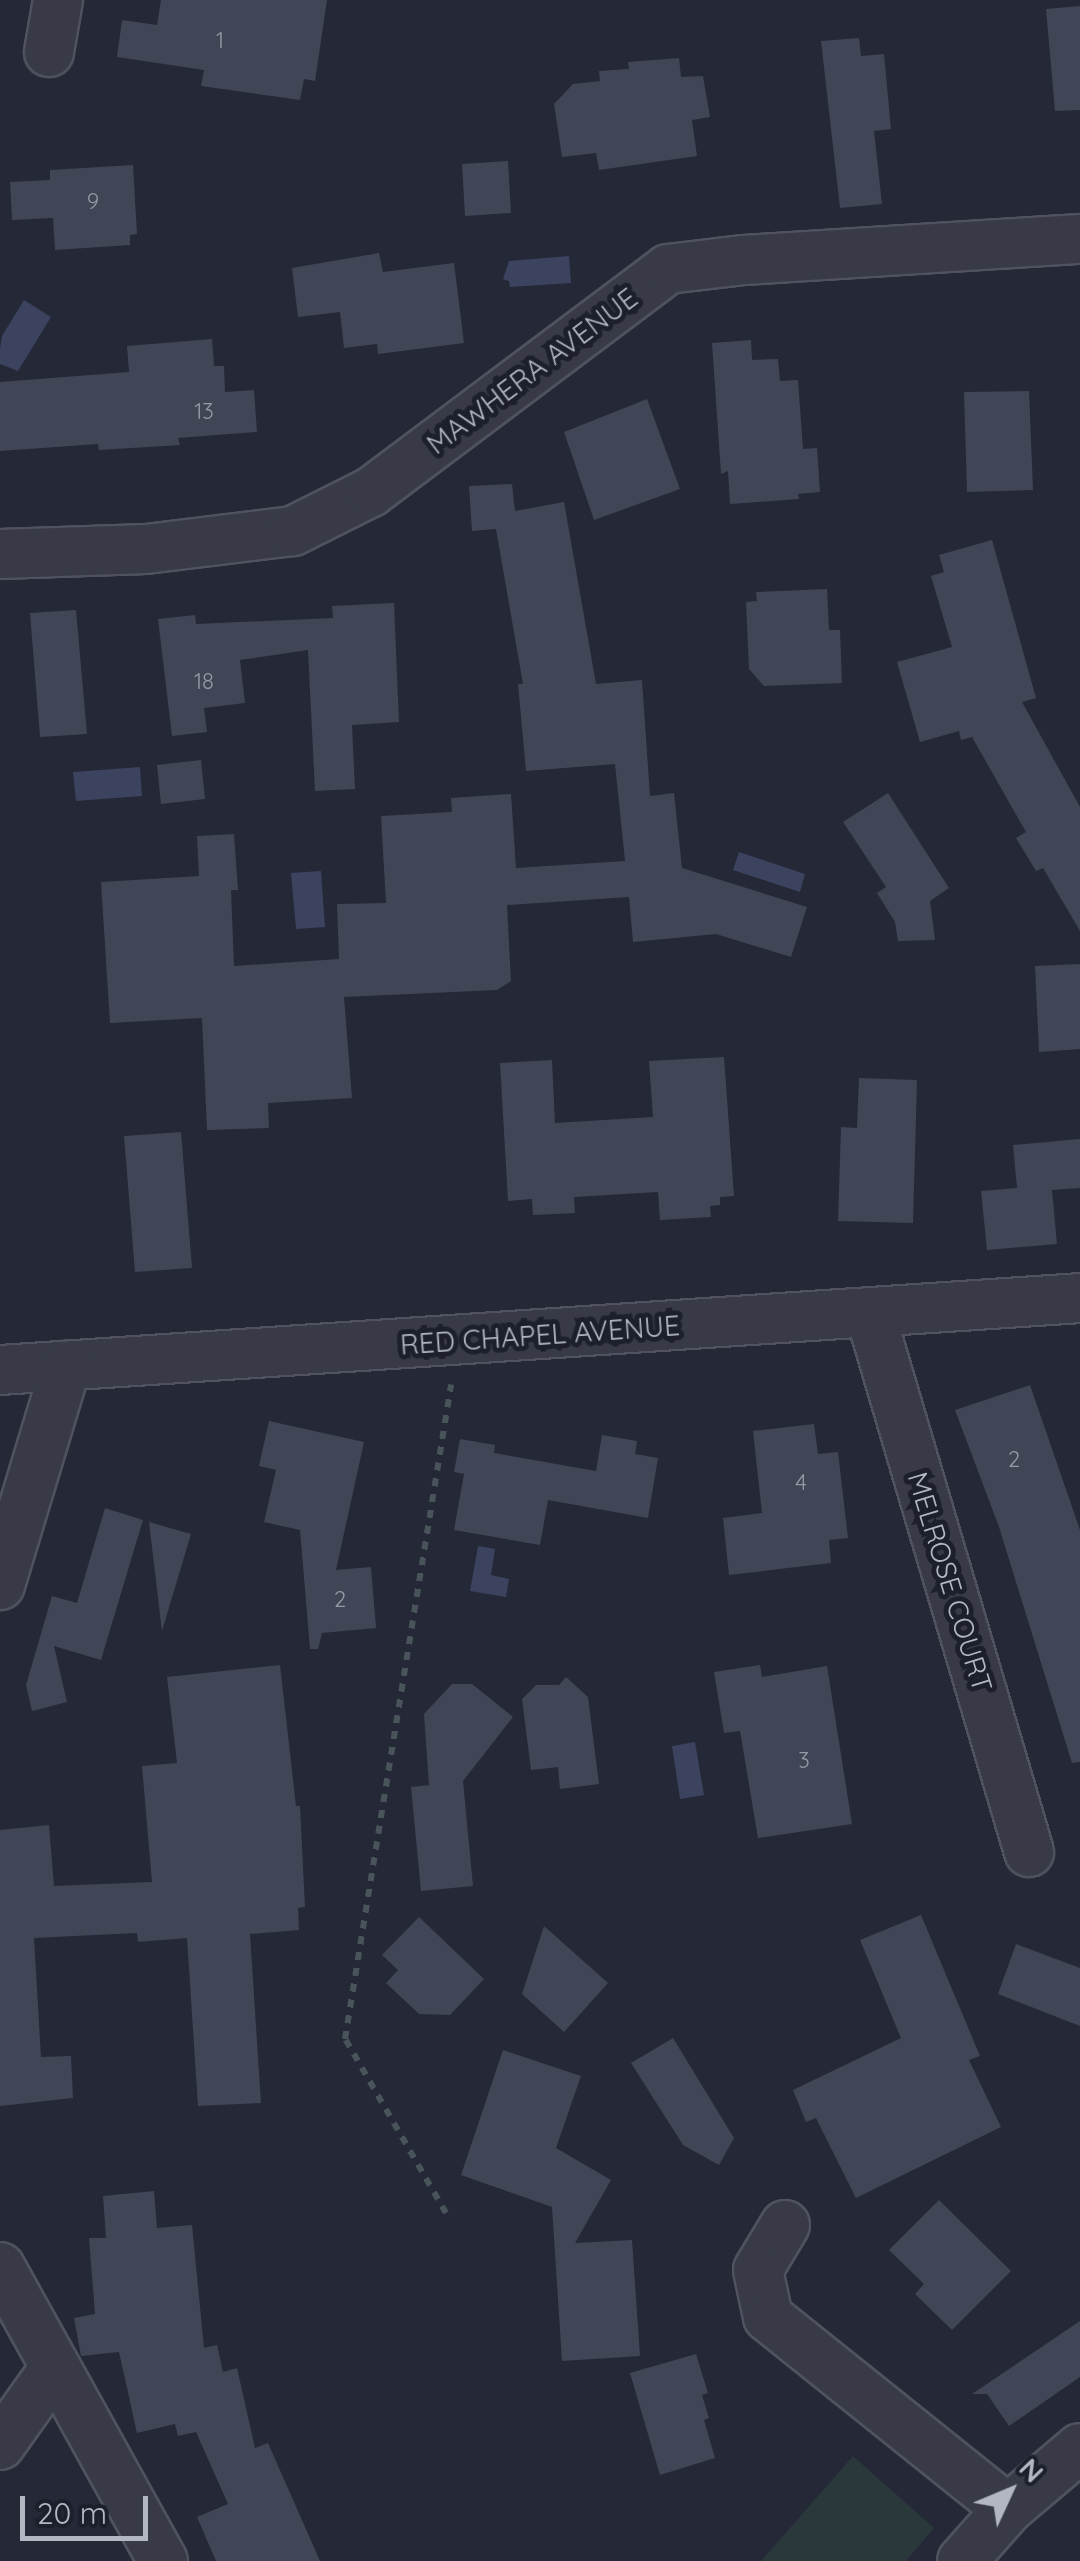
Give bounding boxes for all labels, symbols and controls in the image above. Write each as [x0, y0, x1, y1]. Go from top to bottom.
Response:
house number: 1 [216, 28, 224, 54]
house number: 9 [87, 189, 99, 215]
street label: MAWHERA AVENUE [420, 281, 644, 461]
house number: 13 [194, 399, 214, 425]
house number: 18 [194, 669, 214, 695]
street label: RED CHAPEL AVENUE [399, 1308, 681, 1362]
house number: 2 [1008, 1447, 1020, 1473]
street label: MELROSE COURT [901, 1468, 999, 1696]
house number: 4 [795, 1470, 807, 1496]
house number: 2 [334, 1587, 346, 1613]
house number: 3 [798, 1748, 810, 1774]
north arrow [960, 2441, 1060, 2541]
text: N [1012, 2450, 1052, 2489]
scale bar [25, 2476, 152, 2538]
text: 20 m [37, 2494, 107, 2532]

